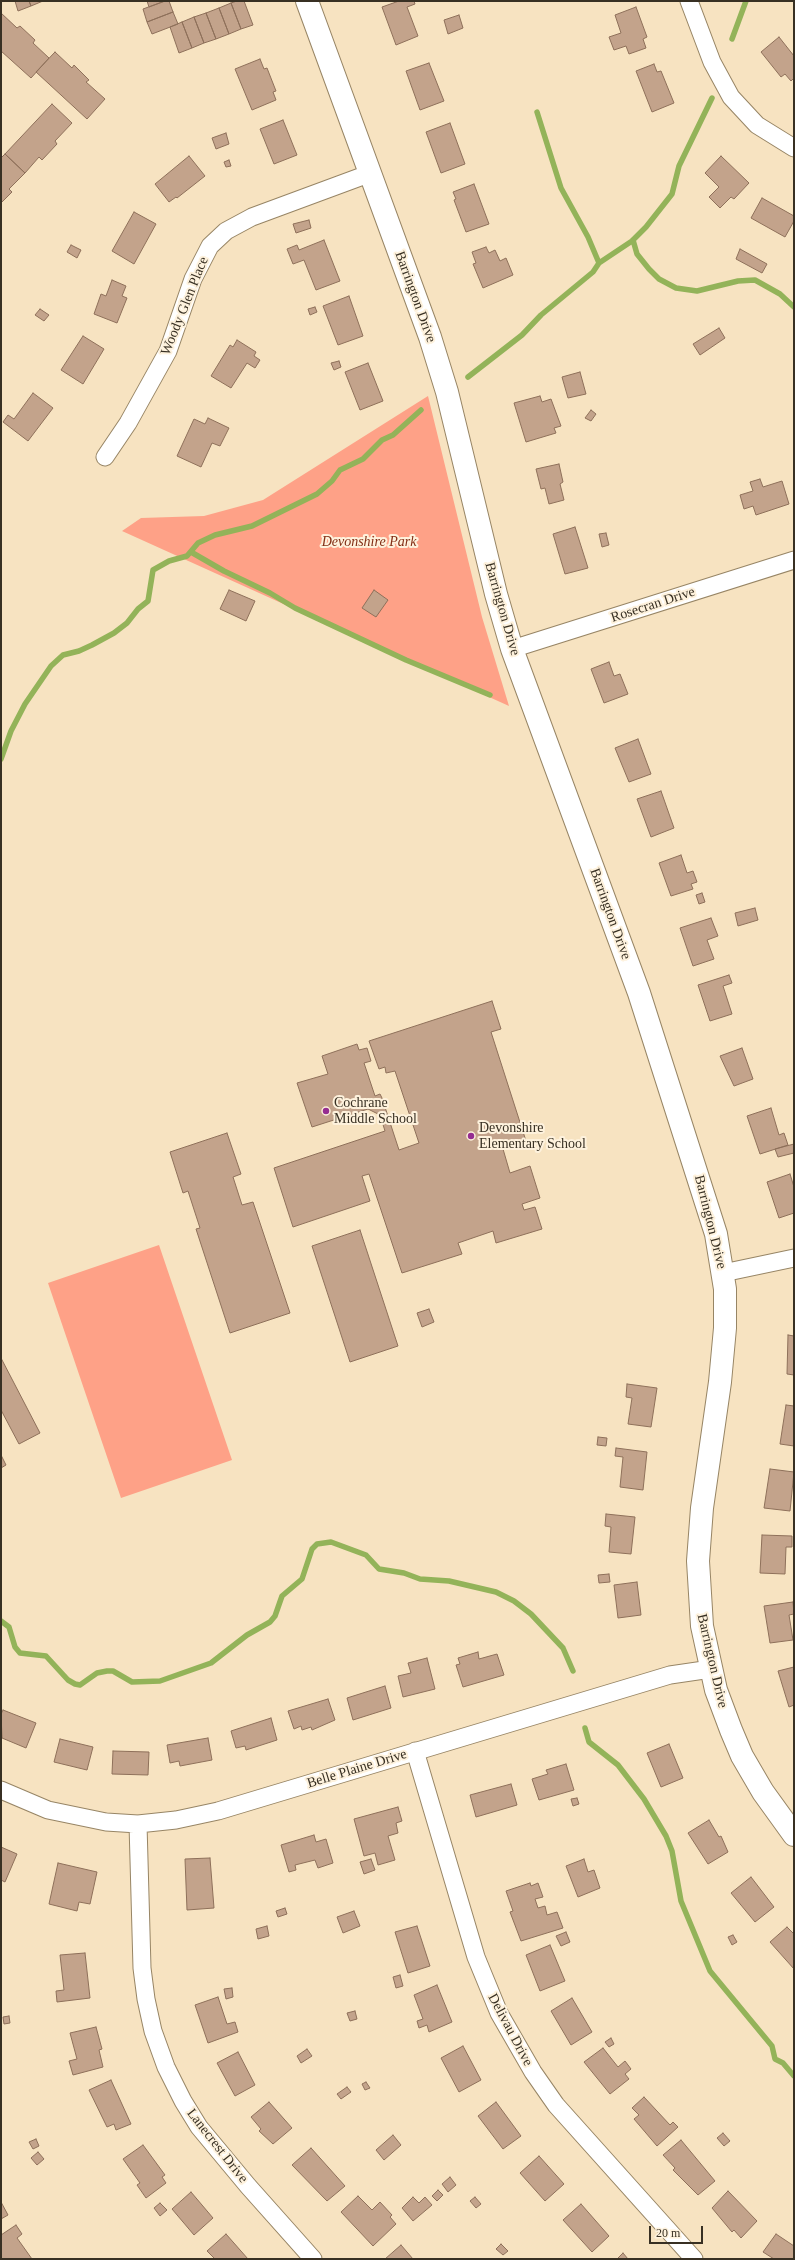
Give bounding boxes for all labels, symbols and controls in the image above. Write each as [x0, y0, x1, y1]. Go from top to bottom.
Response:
street label: Barrington Drive [391, 249, 439, 345]
street label: Woody Glen Place [158, 254, 212, 358]
park label: Devonshire Park [322, 534, 416, 550]
street label: Barrington Drive [481, 561, 523, 657]
street label: Rosecran Drive [609, 583, 697, 627]
street label: Barrington Drive [586, 866, 634, 962]
place label: Cochrane Middle School [334, 1095, 417, 1128]
marker: Cochrane Middle School [321, 1106, 331, 1116]
place label: Devonshire Elementary School [479, 1120, 586, 1152]
marker: Devonshire Elementary School [466, 1131, 476, 1141]
street label: Barrington Drive [690, 1173, 730, 1271]
street label: Barrington Drive [693, 1612, 731, 1710]
street label: Belle Plaine Drive [305, 1746, 409, 1792]
street label: Delivau Drive [484, 1991, 536, 2069]
street label: Lanecrest Drive [183, 2105, 251, 2187]
scale bar [651, 2218, 705, 2244]
text: 20 m [656, 2226, 680, 2240]

